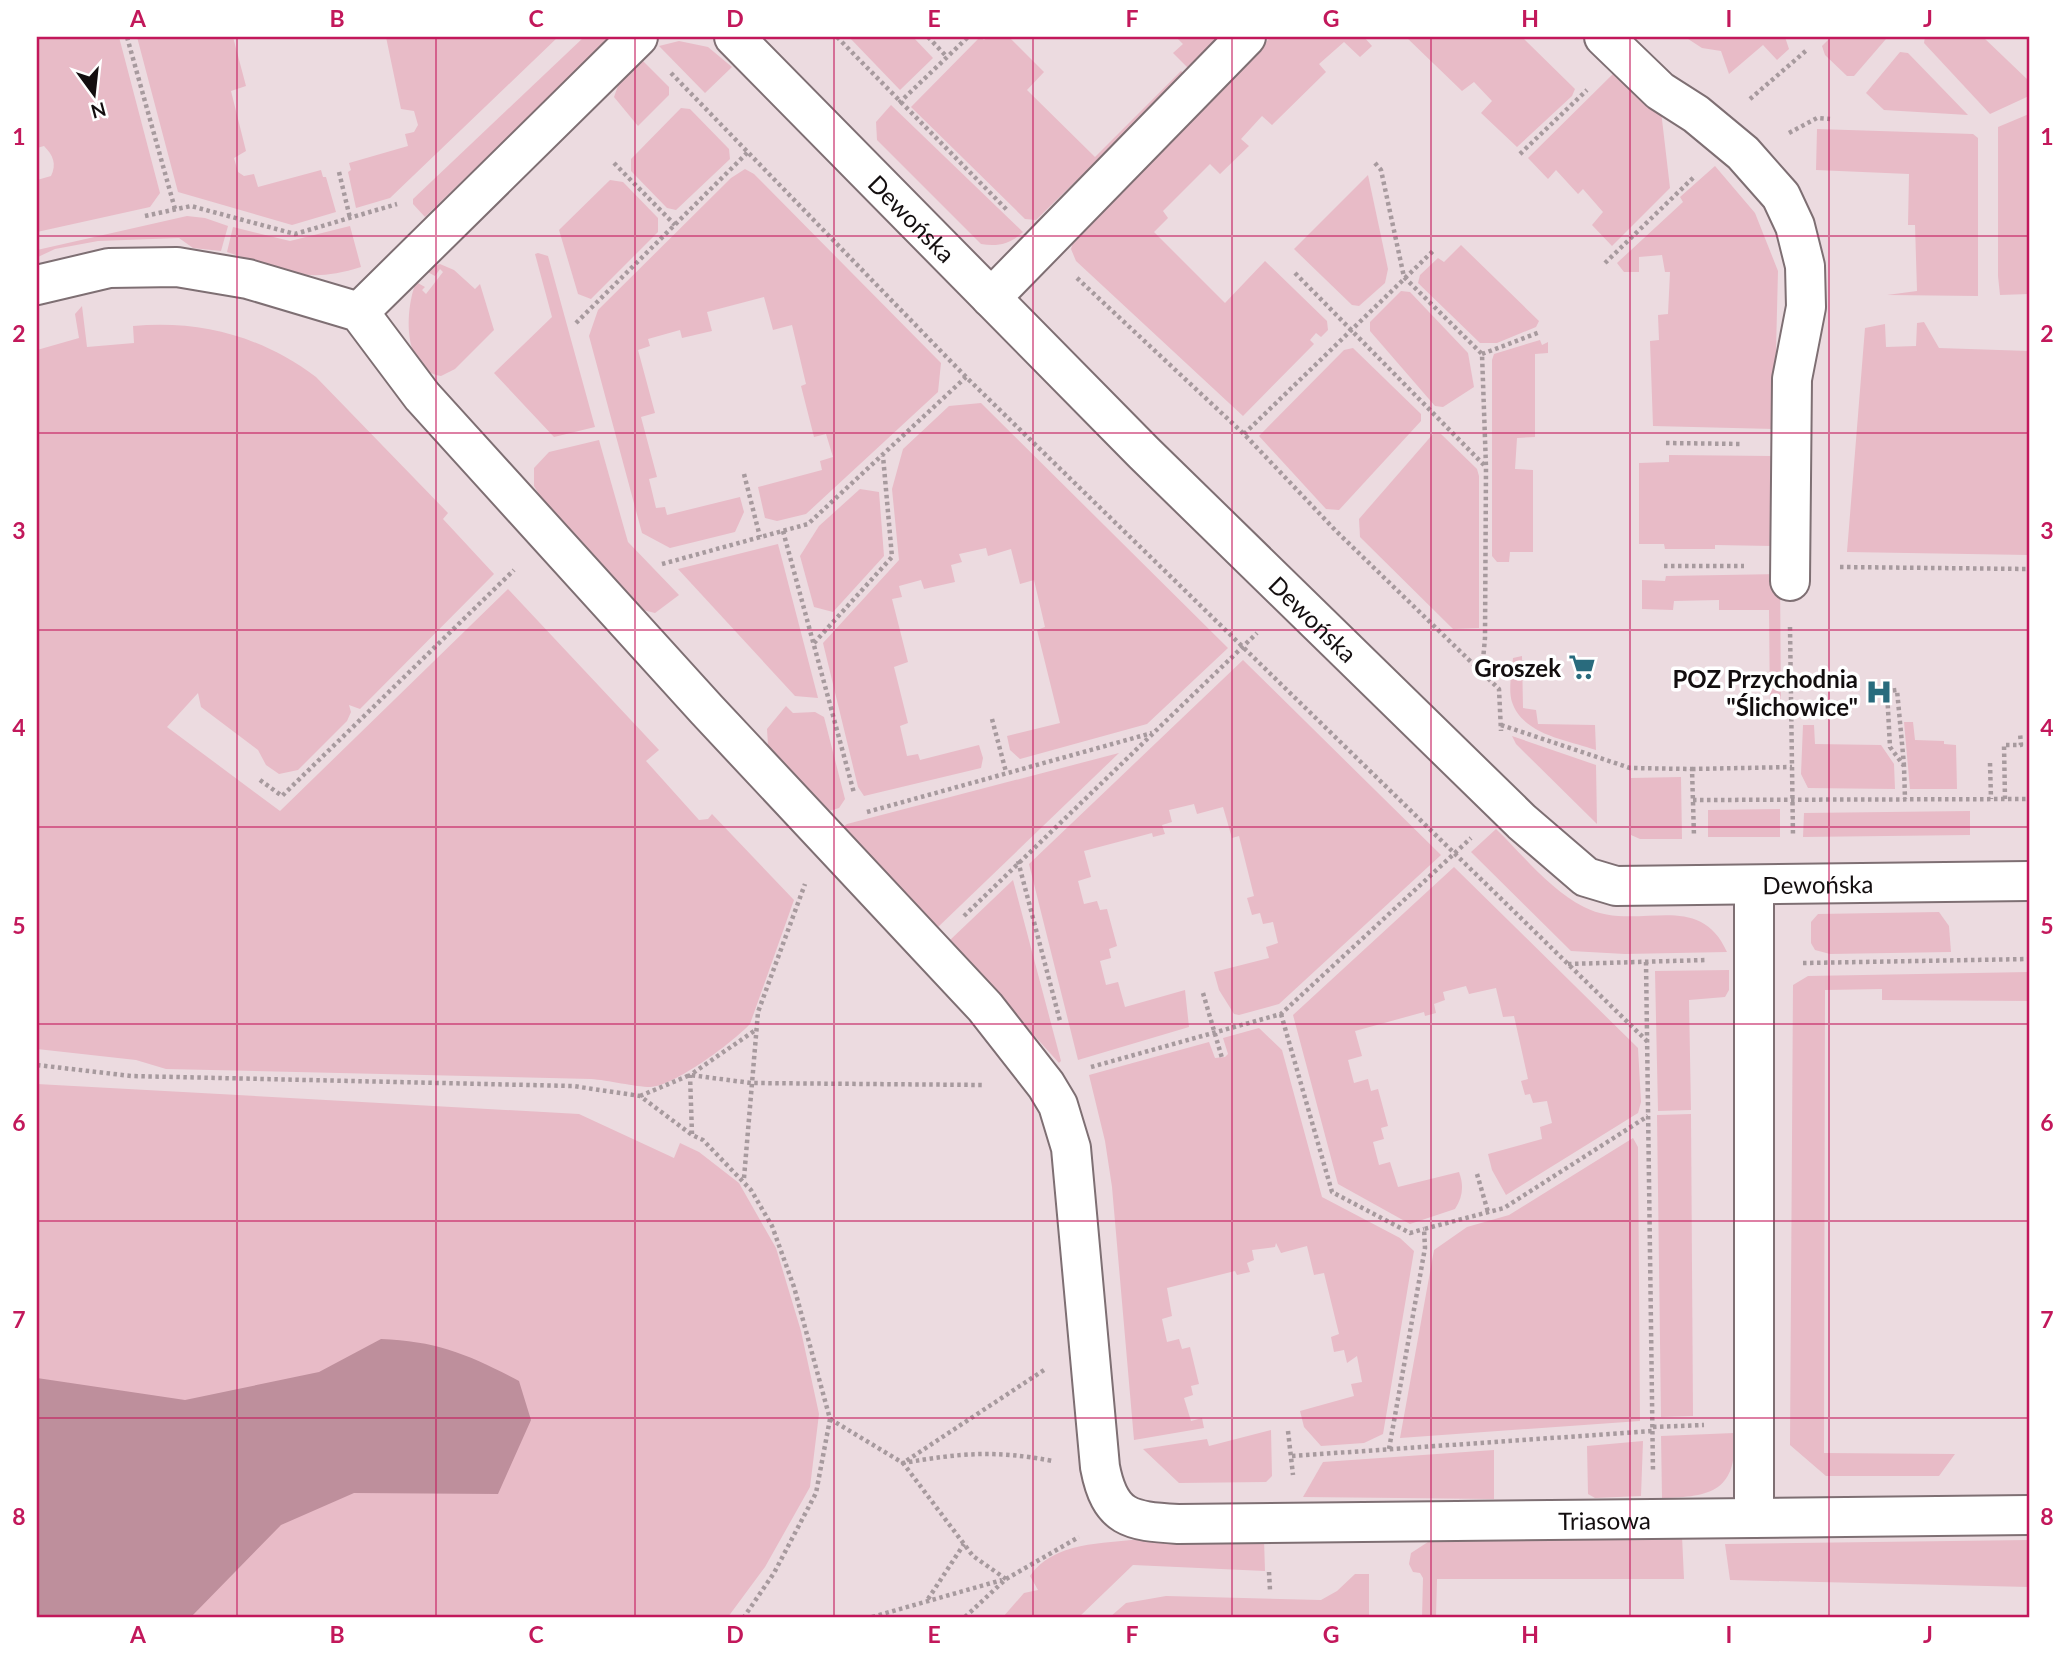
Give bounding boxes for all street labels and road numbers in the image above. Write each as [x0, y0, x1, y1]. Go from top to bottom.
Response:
street label: Dewońska [863, 168, 962, 268]
street label: Dewońska [1264, 569, 1363, 668]
street label: Dewońska [1762, 868, 1874, 899]
street label: Triasowa [1558, 1505, 1651, 1534]

